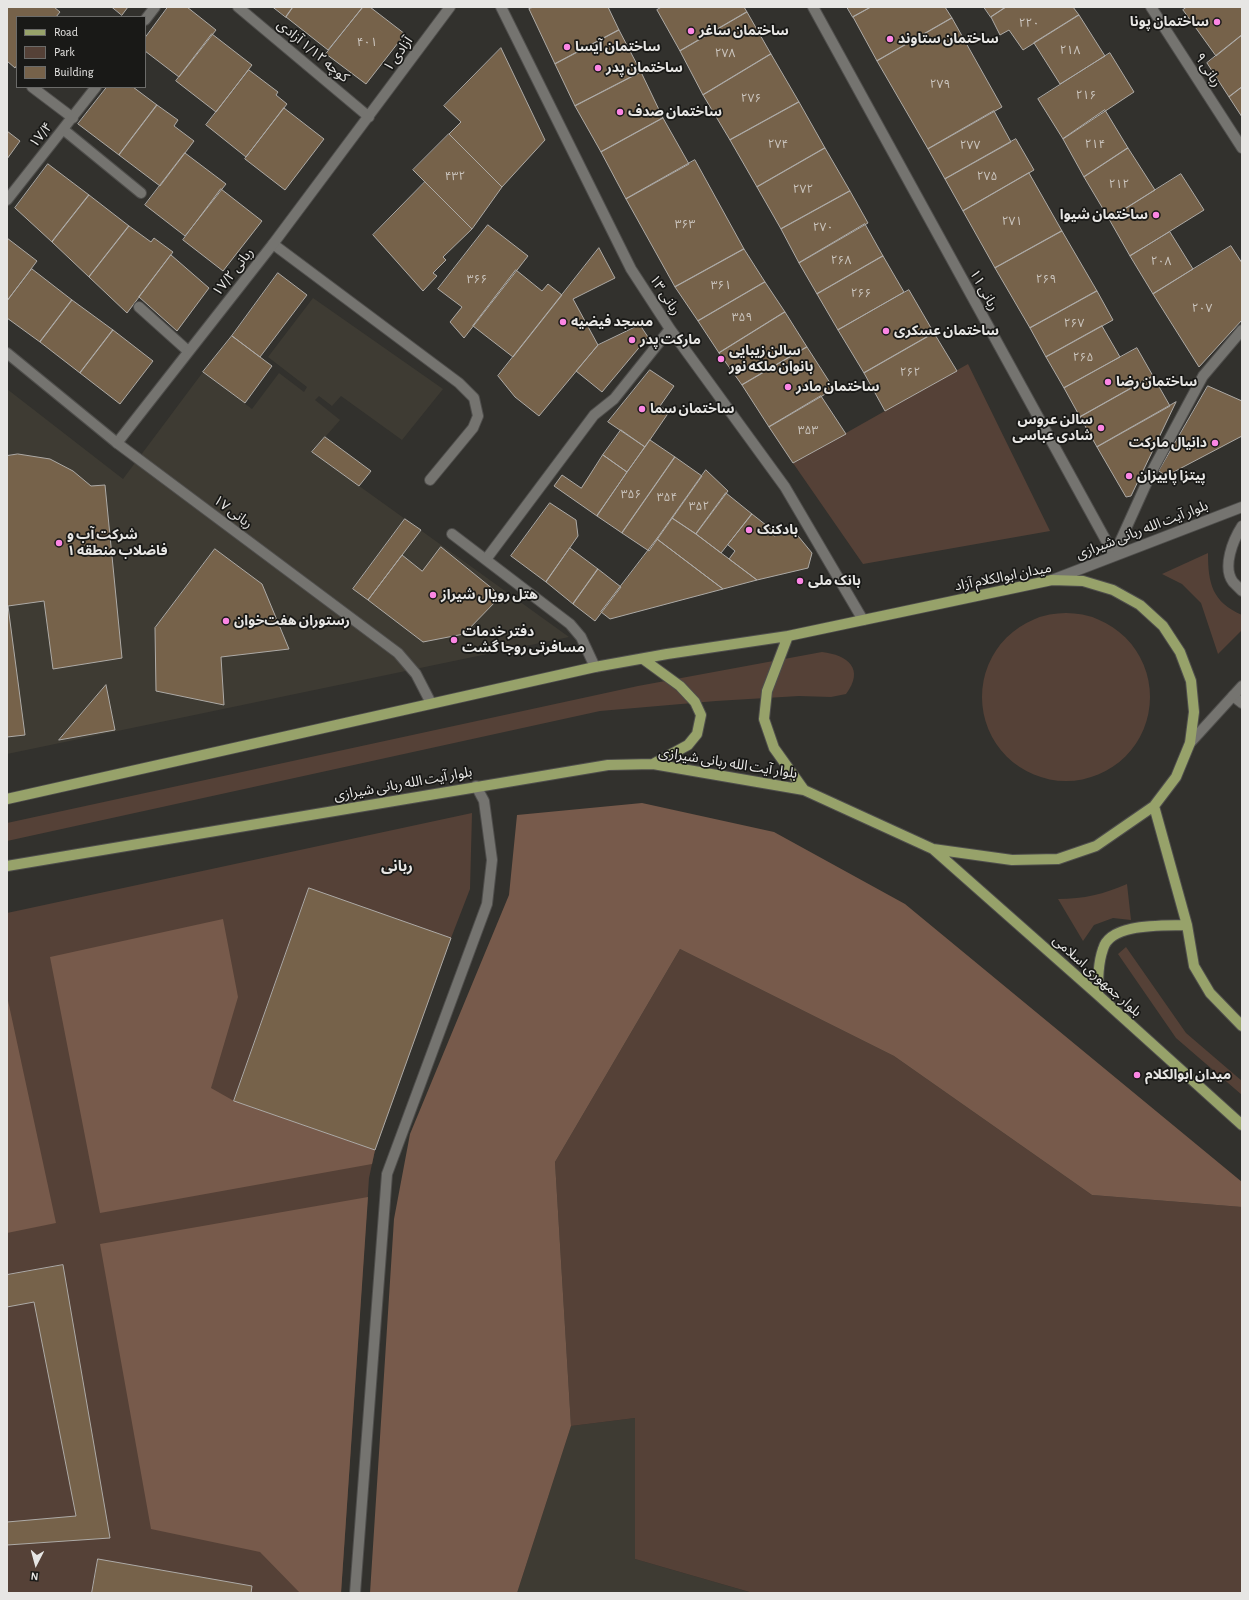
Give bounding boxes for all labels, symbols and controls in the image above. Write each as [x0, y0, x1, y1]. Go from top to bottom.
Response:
place label: ساختمان پونا [1130, 14, 1209, 30]
legend [16, 16, 146, 88]
street label: کوچه ۱/۱۲ آزادی [274, 16, 352, 86]
house number: ۲۲۰ [1019, 16, 1039, 30]
marker: ساختمان پونا [1212, 17, 1222, 27]
place label: ساختمان ساغر [699, 23, 789, 39]
text: Road [54, 26, 78, 38]
marker: ساختمان ساغر [686, 26, 696, 36]
place label: ساختمان ستاوند [898, 31, 999, 47]
street label: آزادی ۱ [380, 33, 416, 75]
marker: ساختمان ستاوند [885, 34, 895, 44]
house number: ۴۰۱ [357, 35, 377, 49]
place label: ساختمان آیسا [575, 39, 660, 55]
marker: ساختمان آیسا [562, 42, 572, 52]
house number: ۲۱۸ [1060, 43, 1080, 57]
text: Park [54, 46, 75, 58]
house number: ۲۷۸ [715, 46, 735, 60]
street label: ربانی ۹ [1191, 50, 1225, 90]
place label: ساختمان پدر [606, 60, 683, 76]
marker: ساختمان پدر [593, 63, 603, 73]
text: Building [54, 66, 94, 78]
house number: ۲۷۹ [930, 77, 950, 91]
house number: ۲۱۶ [1076, 88, 1096, 102]
house number: ۲۷۶ [741, 91, 761, 105]
place label: ساختمان صدف [628, 104, 722, 120]
marker: ساختمان صدف [615, 107, 625, 117]
street label: ۱۷/۴ [26, 119, 56, 151]
house number: ۲۷۴ [768, 137, 788, 151]
house number: ۲۱۴ [1085, 137, 1105, 151]
house number: ۲۷۷ [960, 138, 980, 152]
house number: ۴۳۲ [445, 169, 465, 183]
house number: ۲۷۵ [977, 169, 997, 183]
house number: ۲۱۲ [1109, 177, 1129, 191]
house number: ۲۷۲ [793, 182, 813, 196]
place label: ساختمان شیوا [1060, 207, 1148, 223]
marker: ساختمان شیوا [1151, 210, 1161, 220]
house number: ۲۷۱ [1002, 214, 1022, 228]
house number: ۳۶۳ [675, 217, 695, 231]
house number: ۲۷۰ [813, 220, 833, 234]
street label: ربانی ۱۷/۲ [209, 244, 257, 300]
house number: ۲۶۸ [831, 253, 851, 267]
house number: ۲۰۸ [1151, 254, 1171, 268]
street label: ربانی ۱۱ [966, 266, 1002, 314]
house number: ۳۶۶ [467, 272, 487, 286]
street label: ربانی ۱۳ [646, 272, 684, 318]
house number: ۲۶۹ [1036, 272, 1056, 286]
house number: ۳۶۱ [711, 278, 731, 292]
house number: ۲۶۶ [851, 286, 871, 300]
house number: ۲۰۷ [1192, 301, 1212, 315]
house number: ۳۵۹ [732, 310, 752, 324]
place label: مسجد فیضیه [571, 314, 653, 330]
house number: ۲۶۷ [1064, 316, 1084, 330]
marker: مسجد فیضیه [558, 317, 568, 327]
place label: ساختمان عسکری [894, 323, 999, 339]
marker: ساختمان عسکری [881, 326, 891, 336]
place label: مارکت پدر [640, 332, 701, 348]
marker: مارکت پدر [627, 335, 637, 345]
place label: سالن زیبایی بانوان ملکه نور [729, 343, 813, 376]
house number: ۲۶۵ [1073, 350, 1093, 364]
marker: سالن زیبایی بانوان ملکه نور [716, 354, 726, 364]
house number: ۲۶۲ [900, 365, 920, 379]
place label: ساختمان رضا [1116, 374, 1197, 390]
marker: ساختمان رضا [1103, 377, 1113, 387]
place label: ساختمان مادر [796, 379, 880, 395]
marker: ساختمان مادر [783, 382, 793, 392]
place label: ساختمان سما [650, 401, 734, 417]
marker: ساختمان سما [637, 404, 647, 414]
place label: سالن عروس شادی عباسی [1012, 412, 1093, 444]
house number: ۳۵۳ [798, 423, 818, 437]
marker: سالن عروس شادی عباسی [1096, 423, 1106, 433]
place label: دانیال مارکت [1129, 435, 1207, 451]
marker: دانیال مارکت [1210, 438, 1220, 448]
place label: پیتزا پاییزان [1137, 468, 1206, 484]
marker: پیتزا پاییزان [1124, 471, 1134, 481]
house number: ۳۵۶ [621, 487, 641, 501]
house number: ۳۵۴ [657, 490, 677, 504]
street label: ربانی ۱۷ [210, 492, 256, 532]
street label: بلوار آیت الله ربانی شیرازی [1074, 497, 1210, 563]
house number: ۳۵۲ [689, 499, 709, 513]
place label: بادکنک [757, 522, 798, 538]
marker: بادکنک [744, 525, 754, 535]
place label: شرکت آب و فاضلاب منطقه ۱ [67, 527, 168, 560]
marker: شرکت آب و فاضلاب منطقه ۱ [54, 538, 64, 548]
street label: میدان ابوالکلام آزاد [953, 559, 1053, 595]
place label: بانک ملی [808, 573, 861, 589]
marker: بانک ملی [795, 576, 805, 586]
place label: هتل رویال شیراز [441, 587, 538, 603]
marker: هتل رویال شیراز [428, 590, 438, 600]
place label: رستوران هفت‌خوان [234, 613, 350, 629]
marker: رستوران هفت‌خوان [221, 616, 231, 626]
place label: دفتر خدمات مسافرتی روجا گشت [462, 624, 585, 656]
marker: دفتر خدمات مسافرتی روجا گشت [449, 635, 459, 645]
street label: بلوار آیت الله ربانی شیرازی [657, 744, 799, 782]
street label: بلوار آیت الله ربانی شیرازی [333, 764, 473, 804]
district label: ربانی [381, 857, 413, 875]
street label: بلوار جمهوری اسلامی [1049, 932, 1145, 1020]
place label: میدان ابوالکلام [1145, 1067, 1231, 1083]
marker: میدان ابوالکلام [1132, 1070, 1142, 1080]
north arrow [16, 1544, 56, 1584]
text: N [30, 1571, 39, 1582]

